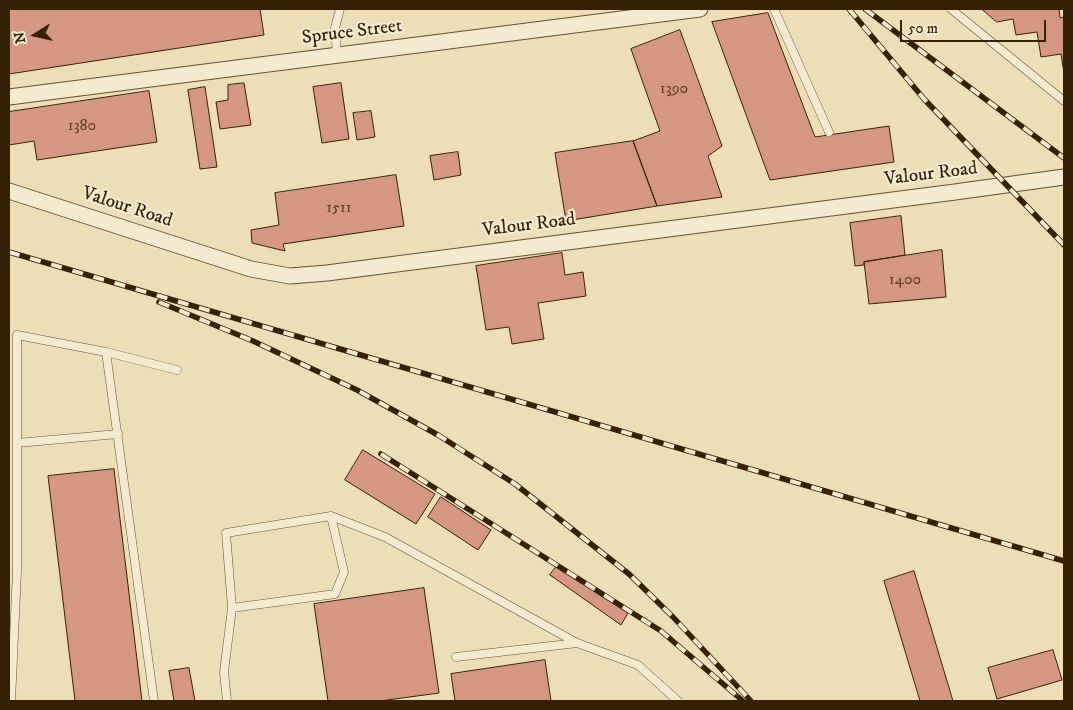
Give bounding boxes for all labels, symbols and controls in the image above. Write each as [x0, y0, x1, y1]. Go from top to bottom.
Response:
north arrow [10, 10, 60, 60]
scale bar [903, 10, 1049, 42]
street label: Spruce Street [301, 16, 403, 50]
text: 50 m [908, 19, 938, 38]
text: N [10, 30, 30, 45]
house number: 1390 [660, 80, 688, 100]
house number: 1380 [68, 117, 96, 137]
street label: Valour Road [883, 158, 979, 192]
street label: Valour Road [79, 183, 175, 233]
house number: 1511 [326, 199, 352, 219]
street label: Valour Road [481, 209, 577, 243]
house number: 1400 [889, 271, 921, 291]

